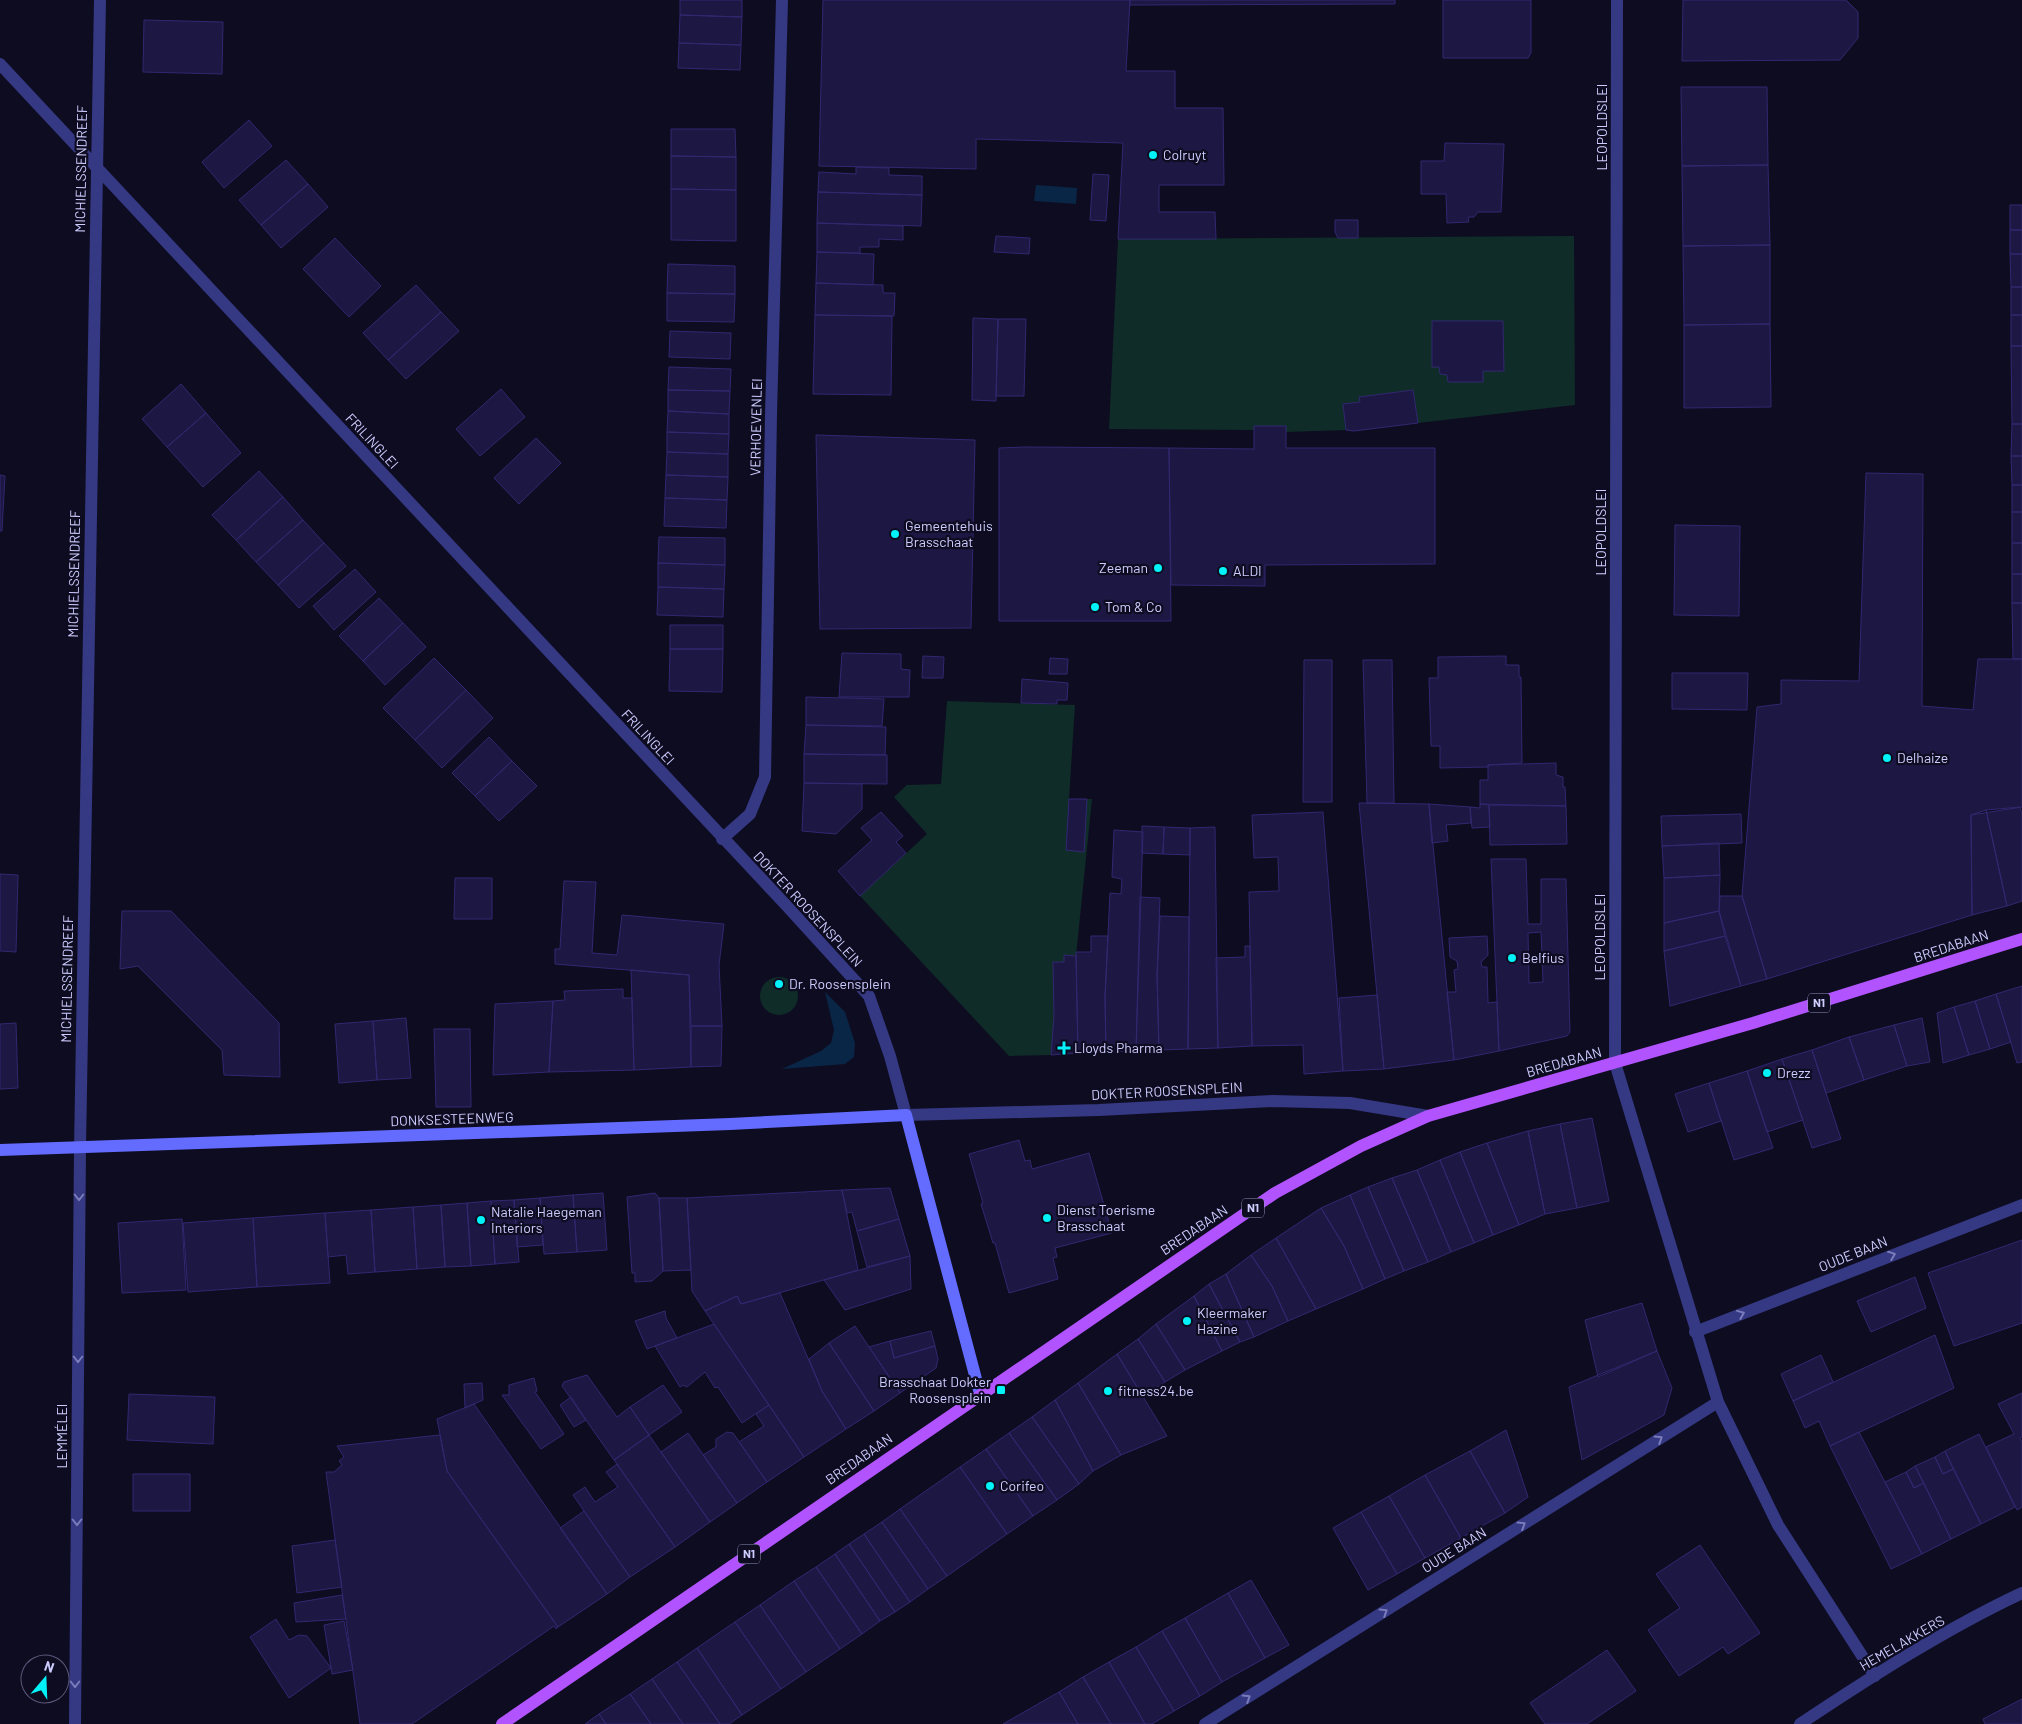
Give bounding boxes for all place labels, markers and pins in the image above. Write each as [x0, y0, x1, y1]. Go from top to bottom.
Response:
place label: Colruyt [1163, 146, 1206, 163]
marker: Colruyt [1147, 149, 1159, 161]
place label: Gemeentehuis Brasschaat [905, 517, 993, 550]
marker: Gemeentehuis Brasschaat [889, 528, 901, 540]
place label: Zeeman [1099, 559, 1148, 576]
marker: Zeeman [1152, 562, 1164, 574]
place label: ALDI [1233, 562, 1262, 579]
marker: ALDI [1217, 565, 1229, 577]
place label: Tom & Co [1105, 598, 1162, 615]
marker: Tom & Co [1089, 601, 1101, 613]
place label: Delhaize [1897, 749, 1948, 766]
marker: Delhaize [1881, 752, 1893, 764]
place label: Belfius [1522, 949, 1565, 966]
marker: Belfius [1506, 952, 1518, 964]
place label: Dr. Roosensplein [789, 975, 891, 992]
marker: Dr. Roosensplein [773, 978, 785, 990]
place label: Lloyds Pharma [1074, 1039, 1163, 1056]
marker: Lloyds Pharma [1058, 1042, 1070, 1054]
place label: Drezz [1777, 1064, 1811, 1081]
marker: Drezz [1761, 1067, 1773, 1079]
place label: Dienst Toerisme Brasschaat [1057, 1201, 1155, 1234]
place label: Natalie Haegeman Interiors [491, 1203, 602, 1236]
marker: Dienst Toerisme Brasschaat [1041, 1212, 1053, 1224]
marker: Natalie Haegeman Interiors [475, 1214, 487, 1226]
place label: Kleermaker Hazine [1197, 1304, 1267, 1337]
marker: Kleermaker Hazine [1181, 1315, 1193, 1327]
place label: Brasschaat Dokter Roosensplein [879, 1373, 991, 1406]
place label: fitness24.be [1118, 1382, 1194, 1399]
marker: Brasschaat Dokter Roosensplein [995, 1384, 1007, 1396]
marker: fitness24.be [1102, 1385, 1114, 1397]
place label: Corifeo [1000, 1477, 1044, 1494]
marker: Corifeo [984, 1480, 996, 1492]

